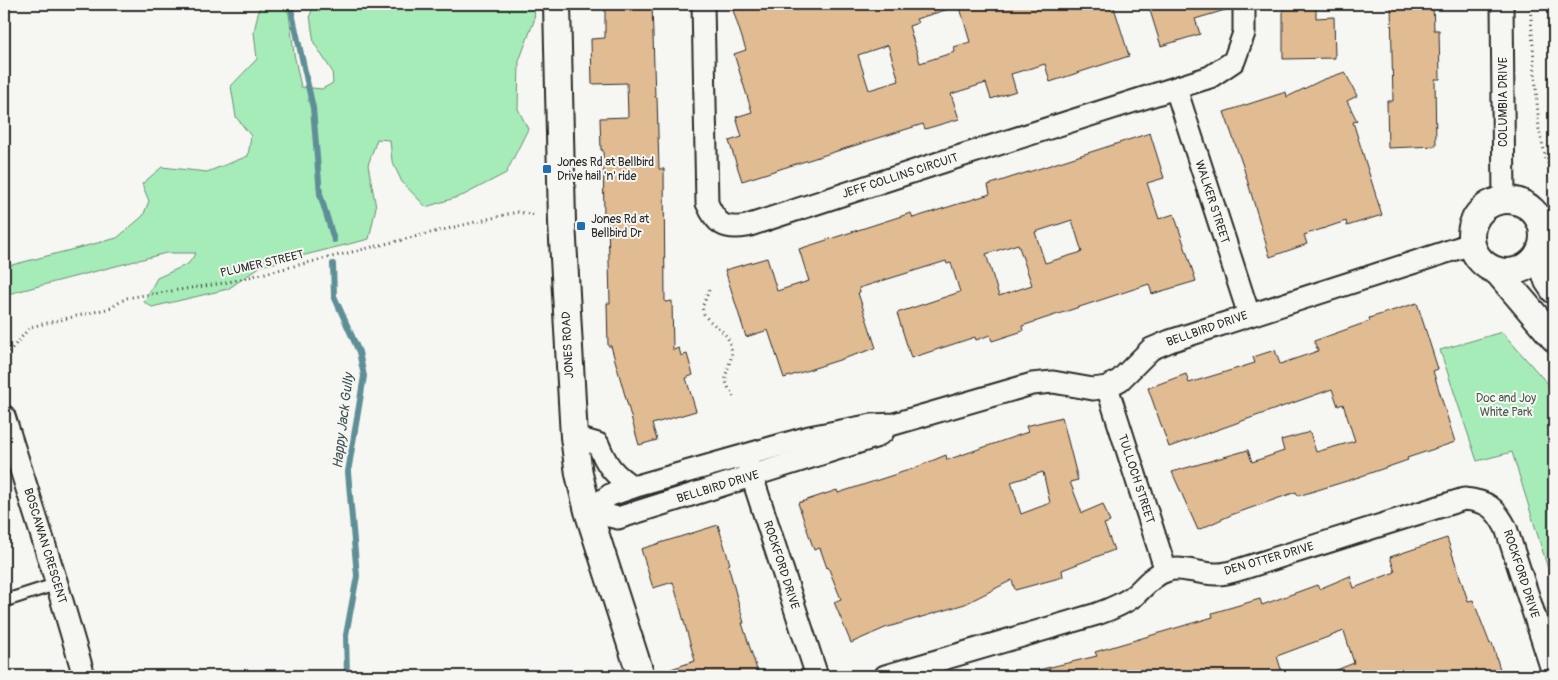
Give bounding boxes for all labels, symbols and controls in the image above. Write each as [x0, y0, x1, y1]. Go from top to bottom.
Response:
street label: COLUMBIA DRIVE [1496, 57, 1511, 147]
street label: JEFF COLLINS CIRCUIT [840, 150, 960, 202]
place label: Jones Rd at Bellbird Drive hail 'n' ride [557, 155, 654, 184]
street label: WALKER STREET [1191, 158, 1233, 246]
marker: Jones Rd at Bellbird Drive hail 'n' ride [541, 163, 553, 175]
place label: Jones Rd at Bellbird Dr [591, 212, 649, 241]
marker: Jones Rd at Bellbird Dr [575, 220, 587, 232]
street label: PLUMER STREET [219, 247, 306, 281]
street label: BELLBIRD DRIVE [1164, 308, 1250, 350]
street label: JONES ROAD [559, 311, 577, 379]
water label: Happy Jack Gully [329, 370, 358, 470]
park label: Doc and Joy White Park [1476, 391, 1536, 420]
street label: TULLOCH STREET [1114, 432, 1158, 526]
street label: BELLBIRD DRIVE [675, 467, 761, 507]
street label: BOSCAWAN CRESCENT [20, 486, 70, 606]
street label: ROCKFORD DRIVE [760, 519, 802, 611]
street label: ROCKFORD DRIVE [1500, 528, 1542, 620]
street label: DEN OTTER DRIVE [1222, 539, 1316, 579]

